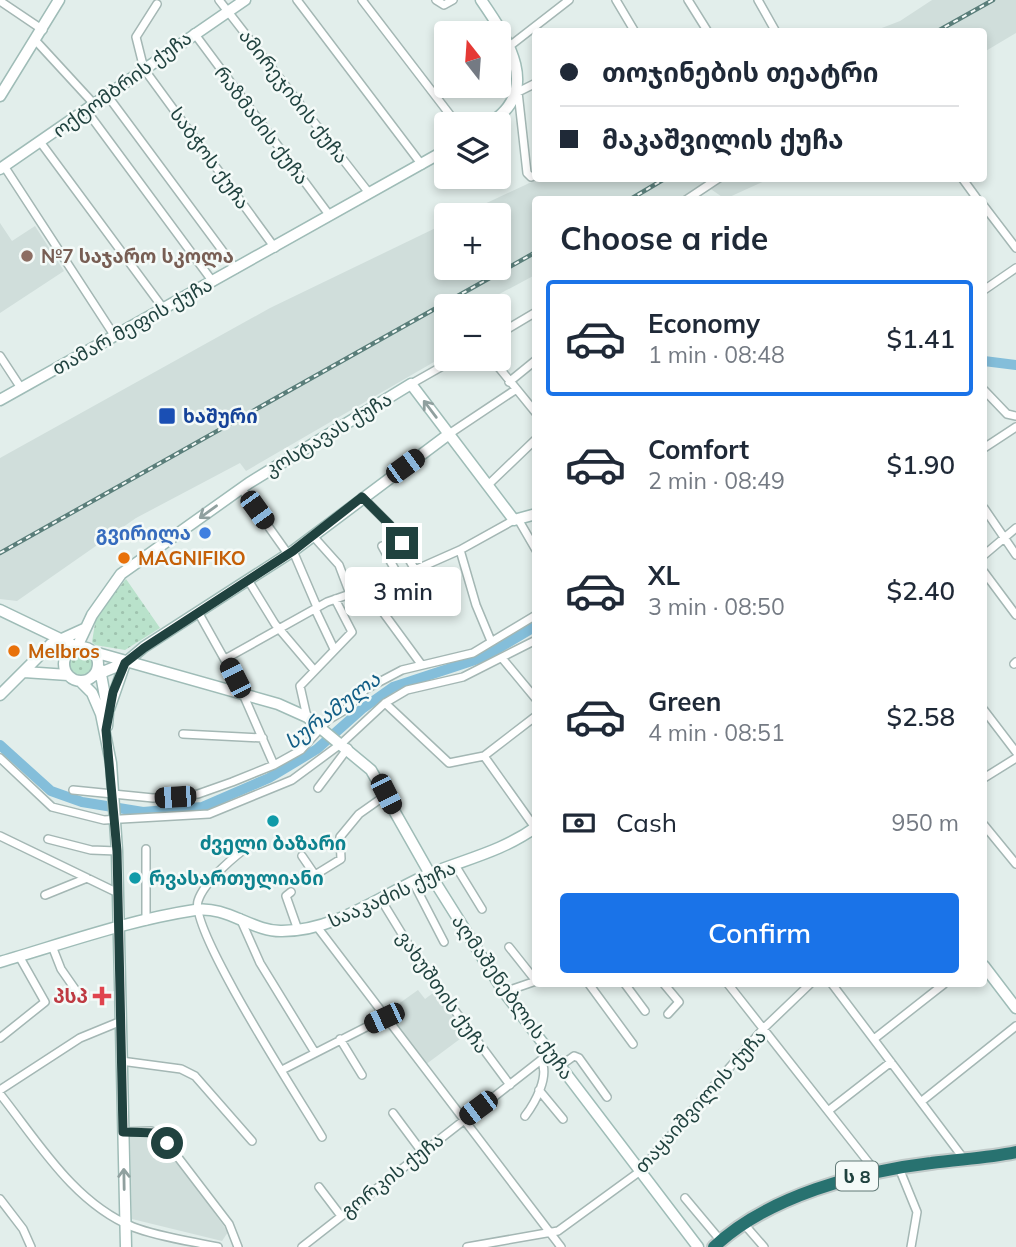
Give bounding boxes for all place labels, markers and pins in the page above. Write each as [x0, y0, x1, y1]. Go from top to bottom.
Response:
place label: №7 საჯარო სკოლა [41, 244, 234, 268]
marker: №7 საჯარო სკოლა [19, 248, 35, 264]
place label: ხაშური [183, 404, 258, 428]
marker: ხაშური [157, 406, 177, 426]
place label: გვირილა [96, 521, 191, 545]
marker: გვირილა [197, 525, 213, 541]
place label: MAGNIFIKO [138, 546, 246, 570]
marker: MAGNIFIKO [116, 550, 132, 566]
place label: Melbros [28, 639, 100, 663]
marker: Melbros [6, 643, 22, 659]
marker: ძველი ბაზარი [265, 813, 281, 829]
place label: ძველი ბაზარი [200, 831, 346, 855]
place label: რვასართულიანი [149, 866, 324, 890]
marker: რვასართულიანი [127, 870, 143, 886]
place label: პსპ [53, 984, 88, 1008]
marker: პსპ [94, 988, 110, 1004]

